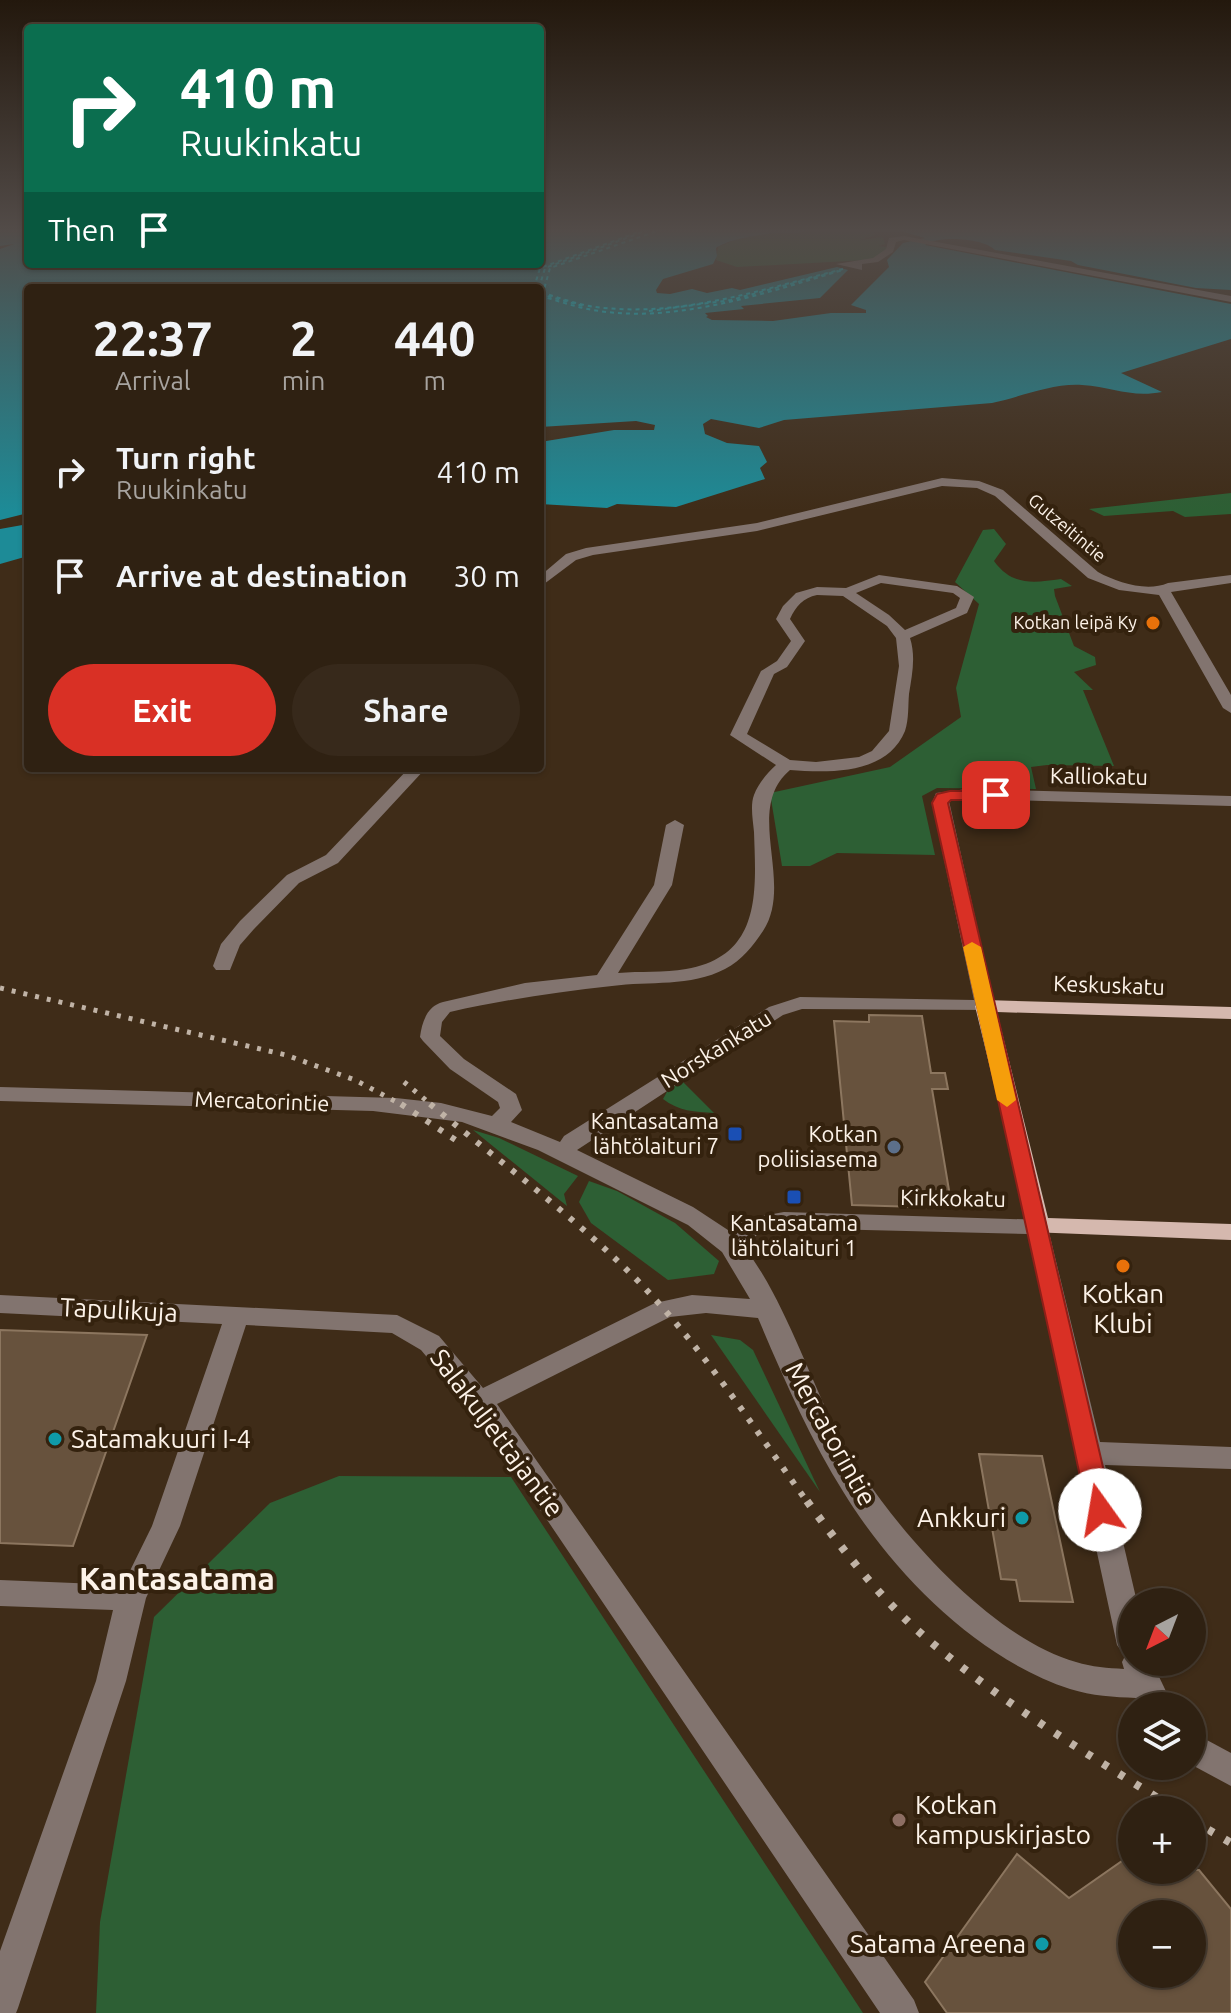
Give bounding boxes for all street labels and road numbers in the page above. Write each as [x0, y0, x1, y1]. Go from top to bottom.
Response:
street label: Gutzeitintie [1025, 489, 1110, 565]
street label: Kalliokatu [1050, 762, 1148, 789]
street label: Keskuskatu [1053, 970, 1165, 999]
street label: Norskankatu [656, 1005, 775, 1092]
street label: Mercatorintie [194, 1086, 330, 1115]
street label: Kirkkokatu [900, 1184, 1006, 1211]
street label: Tapulikuja [60, 1292, 179, 1327]
street label: Salakuljettajantie [425, 1343, 570, 1522]
street label: Mercatorintie [780, 1357, 883, 1511]

